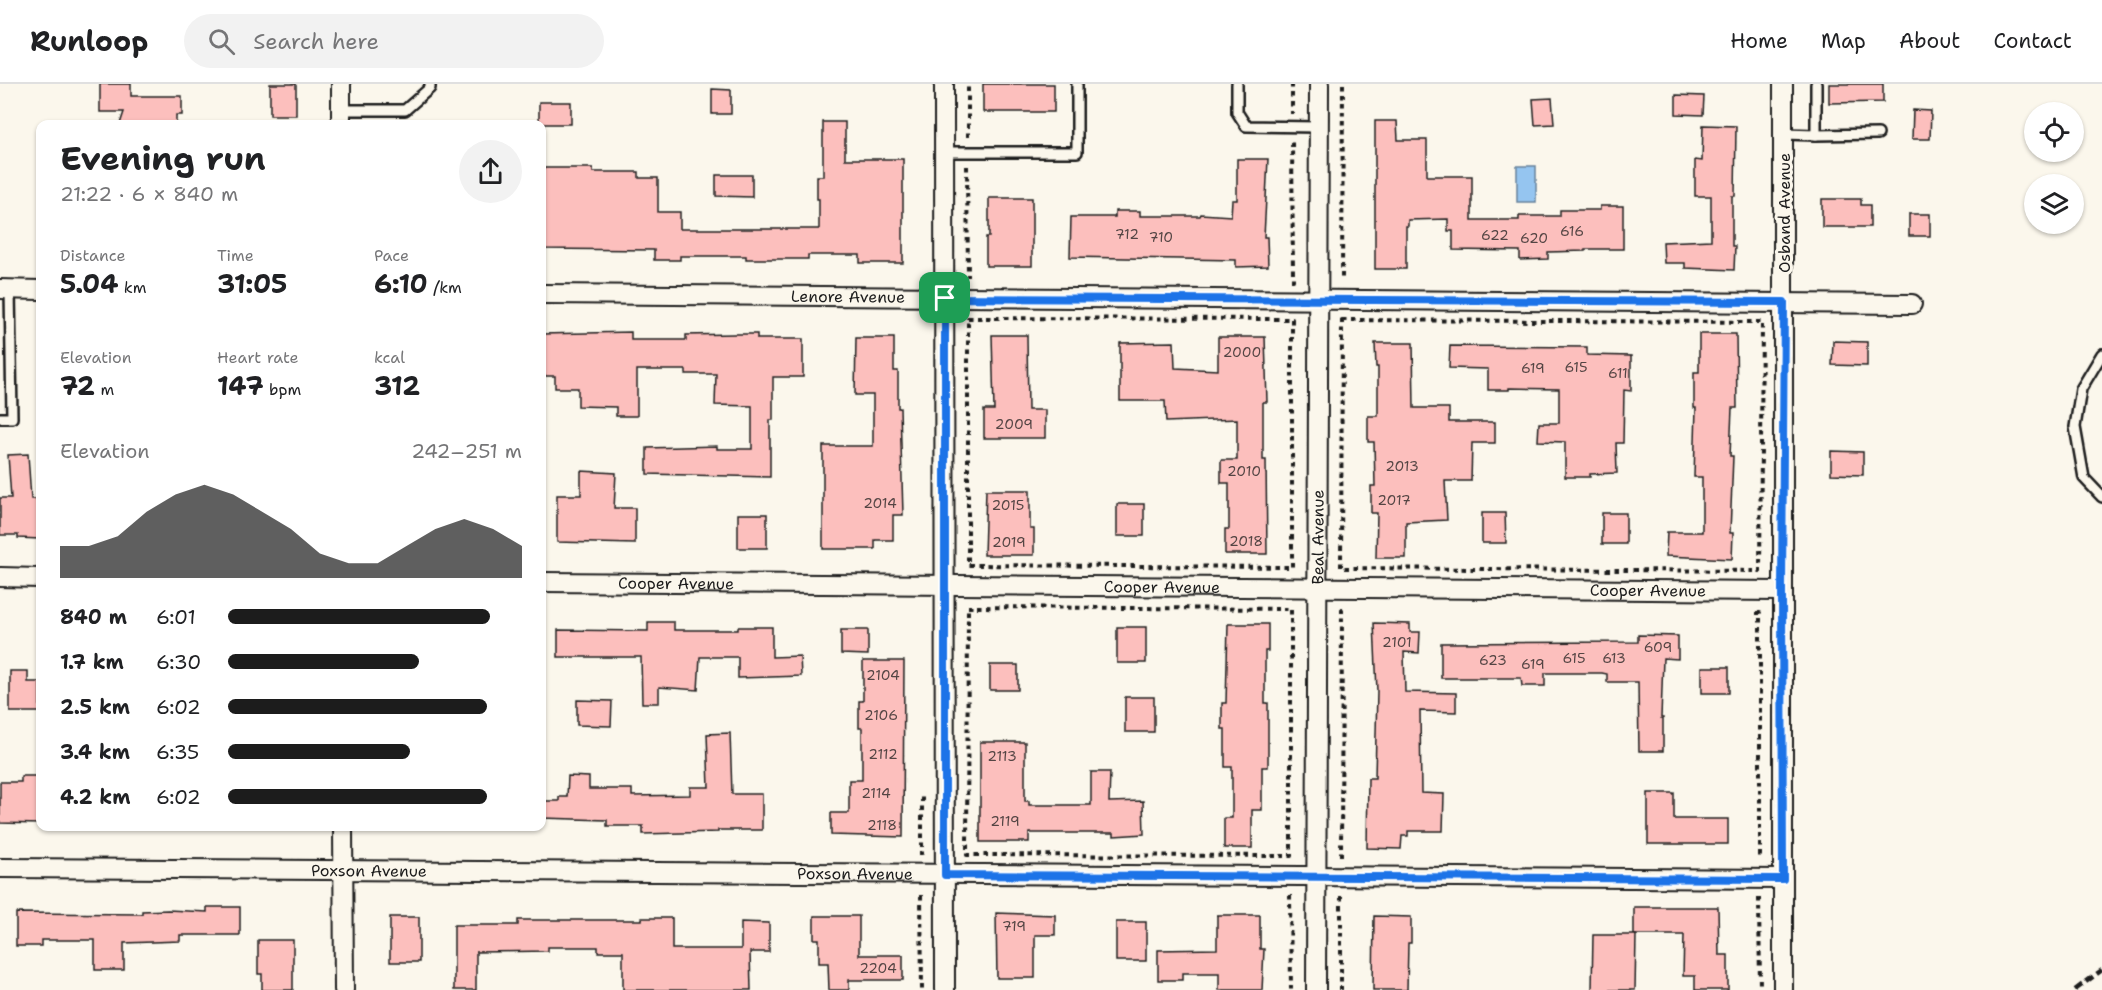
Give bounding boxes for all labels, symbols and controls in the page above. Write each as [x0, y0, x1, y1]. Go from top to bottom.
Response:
search box [184, 14, 604, 68]
text: Runloop [30, 22, 148, 60]
icon: search [205, 25, 238, 58]
text: Search here [253, 27, 379, 56]
text: Home [1730, 27, 1788, 55]
text: Map [1821, 27, 1866, 55]
text: About [1899, 27, 1960, 55]
text: Contact [1993, 27, 2072, 55]
map controls [2024, 102, 2084, 234]
button: locate [2024, 102, 2084, 162]
text: Evening run [60, 136, 266, 181]
button: share [459, 140, 522, 203]
street label: Osband Avenue [1774, 153, 1795, 273]
button: layers [2024, 174, 2084, 234]
text: 21:22 · 6 × 840 m [60, 181, 238, 207]
house number: 616 [1560, 222, 1584, 240]
house number: 712 [1115, 225, 1139, 243]
house number: 622 [1481, 226, 1509, 244]
house number: 710 [1149, 228, 1173, 246]
house number: 620 [1520, 229, 1548, 247]
text: Distance [60, 245, 126, 266]
text: Time [217, 245, 254, 266]
text: Pace [374, 245, 409, 266]
text: 5.04 [60, 266, 118, 301]
text: 31:05 [217, 266, 287, 301]
text: 6:10 [374, 266, 428, 301]
pin [919, 272, 970, 323]
text: km [118, 277, 147, 298]
text: /km [428, 277, 462, 298]
icon: arrive [928, 281, 961, 314]
street label: Lenore Avenue [791, 285, 905, 307]
house number: 2000 [1223, 343, 1261, 361]
text: Elevation [60, 347, 132, 368]
text: Heart rate [217, 347, 299, 368]
text: kcal [374, 347, 405, 368]
house number: 615 [1565, 358, 1587, 376]
house number: 619 [1521, 359, 1545, 377]
house number: 611 [1608, 364, 1628, 382]
text: 72 [60, 368, 95, 403]
text: 147 [217, 368, 264, 403]
text: 312 [374, 368, 420, 403]
text: m [95, 379, 114, 400]
text: bpm [264, 379, 301, 400]
house number: 2009 [995, 415, 1033, 433]
text: Elevation [60, 438, 150, 464]
text: 242–251 m [411, 438, 522, 464]
house number: 2013 [1385, 457, 1419, 475]
house number: 2010 [1227, 462, 1261, 480]
street label: Beal Avenue [1307, 490, 1328, 584]
house number: 2017 [1377, 491, 1411, 509]
house number: 2014 [863, 494, 897, 512]
house number: 2015 [992, 496, 1024, 514]
house number: 2018 [1229, 532, 1263, 550]
house number: 2019 [992, 533, 1026, 551]
street label: Cooper Avenue [618, 572, 734, 594]
street label: Cooper Avenue [1104, 576, 1220, 597]
street label: Cooper Avenue [1590, 579, 1706, 601]
text: 840 m [60, 604, 127, 630]
text: 6:01 [156, 604, 196, 630]
house number: 2101 [1382, 633, 1412, 651]
house number: 609 [1644, 638, 1672, 656]
text: 1.7 km [60, 649, 124, 675]
text: 6:30 [156, 649, 201, 675]
house number: 615 [1563, 649, 1585, 667]
house number: 613 [1602, 649, 1626, 667]
house number: 623 [1479, 651, 1507, 669]
house number: 619 [1521, 655, 1545, 673]
house number: 2104 [866, 666, 900, 684]
text: 2.5 km [60, 694, 130, 720]
text: 6:02 [156, 694, 201, 720]
house number: 2106 [864, 706, 898, 724]
text: 3.4 km [60, 739, 130, 765]
text: 6:35 [156, 739, 199, 765]
house number: 2112 [868, 745, 898, 763]
house number: 2113 [987, 747, 1017, 765]
text: 4.2 km [60, 784, 130, 810]
text: 6:02 [156, 784, 201, 810]
house number: 2114 [861, 784, 891, 802]
house number: 2119 [990, 812, 1020, 830]
house number: 2118 [867, 816, 897, 834]
street label: Poxson Avenue [311, 859, 427, 881]
street label: Poxson Avenue [797, 862, 913, 884]
house number: 719 [1002, 917, 1026, 935]
house number: 2204 [859, 959, 897, 977]

